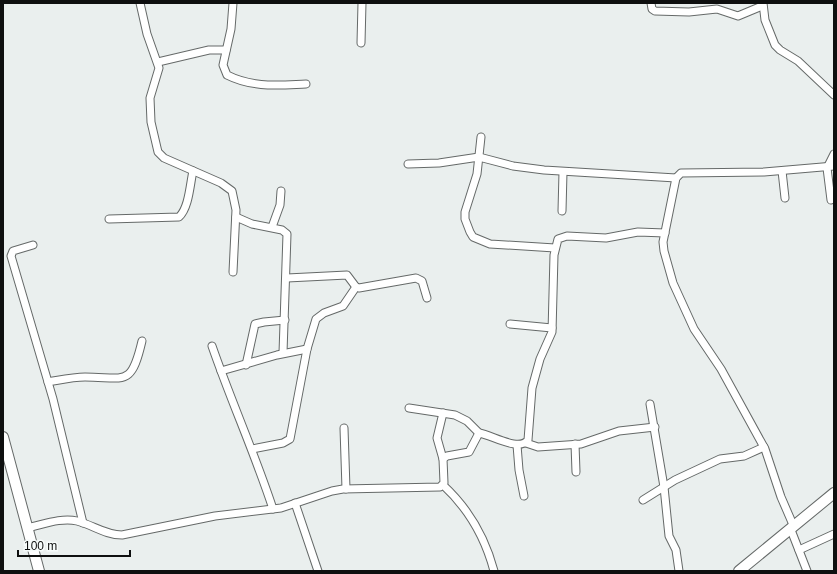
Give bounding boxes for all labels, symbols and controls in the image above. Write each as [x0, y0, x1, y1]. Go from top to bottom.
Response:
scale bar [18, 532, 130, 558]
text: 100 m [24, 539, 57, 553]

